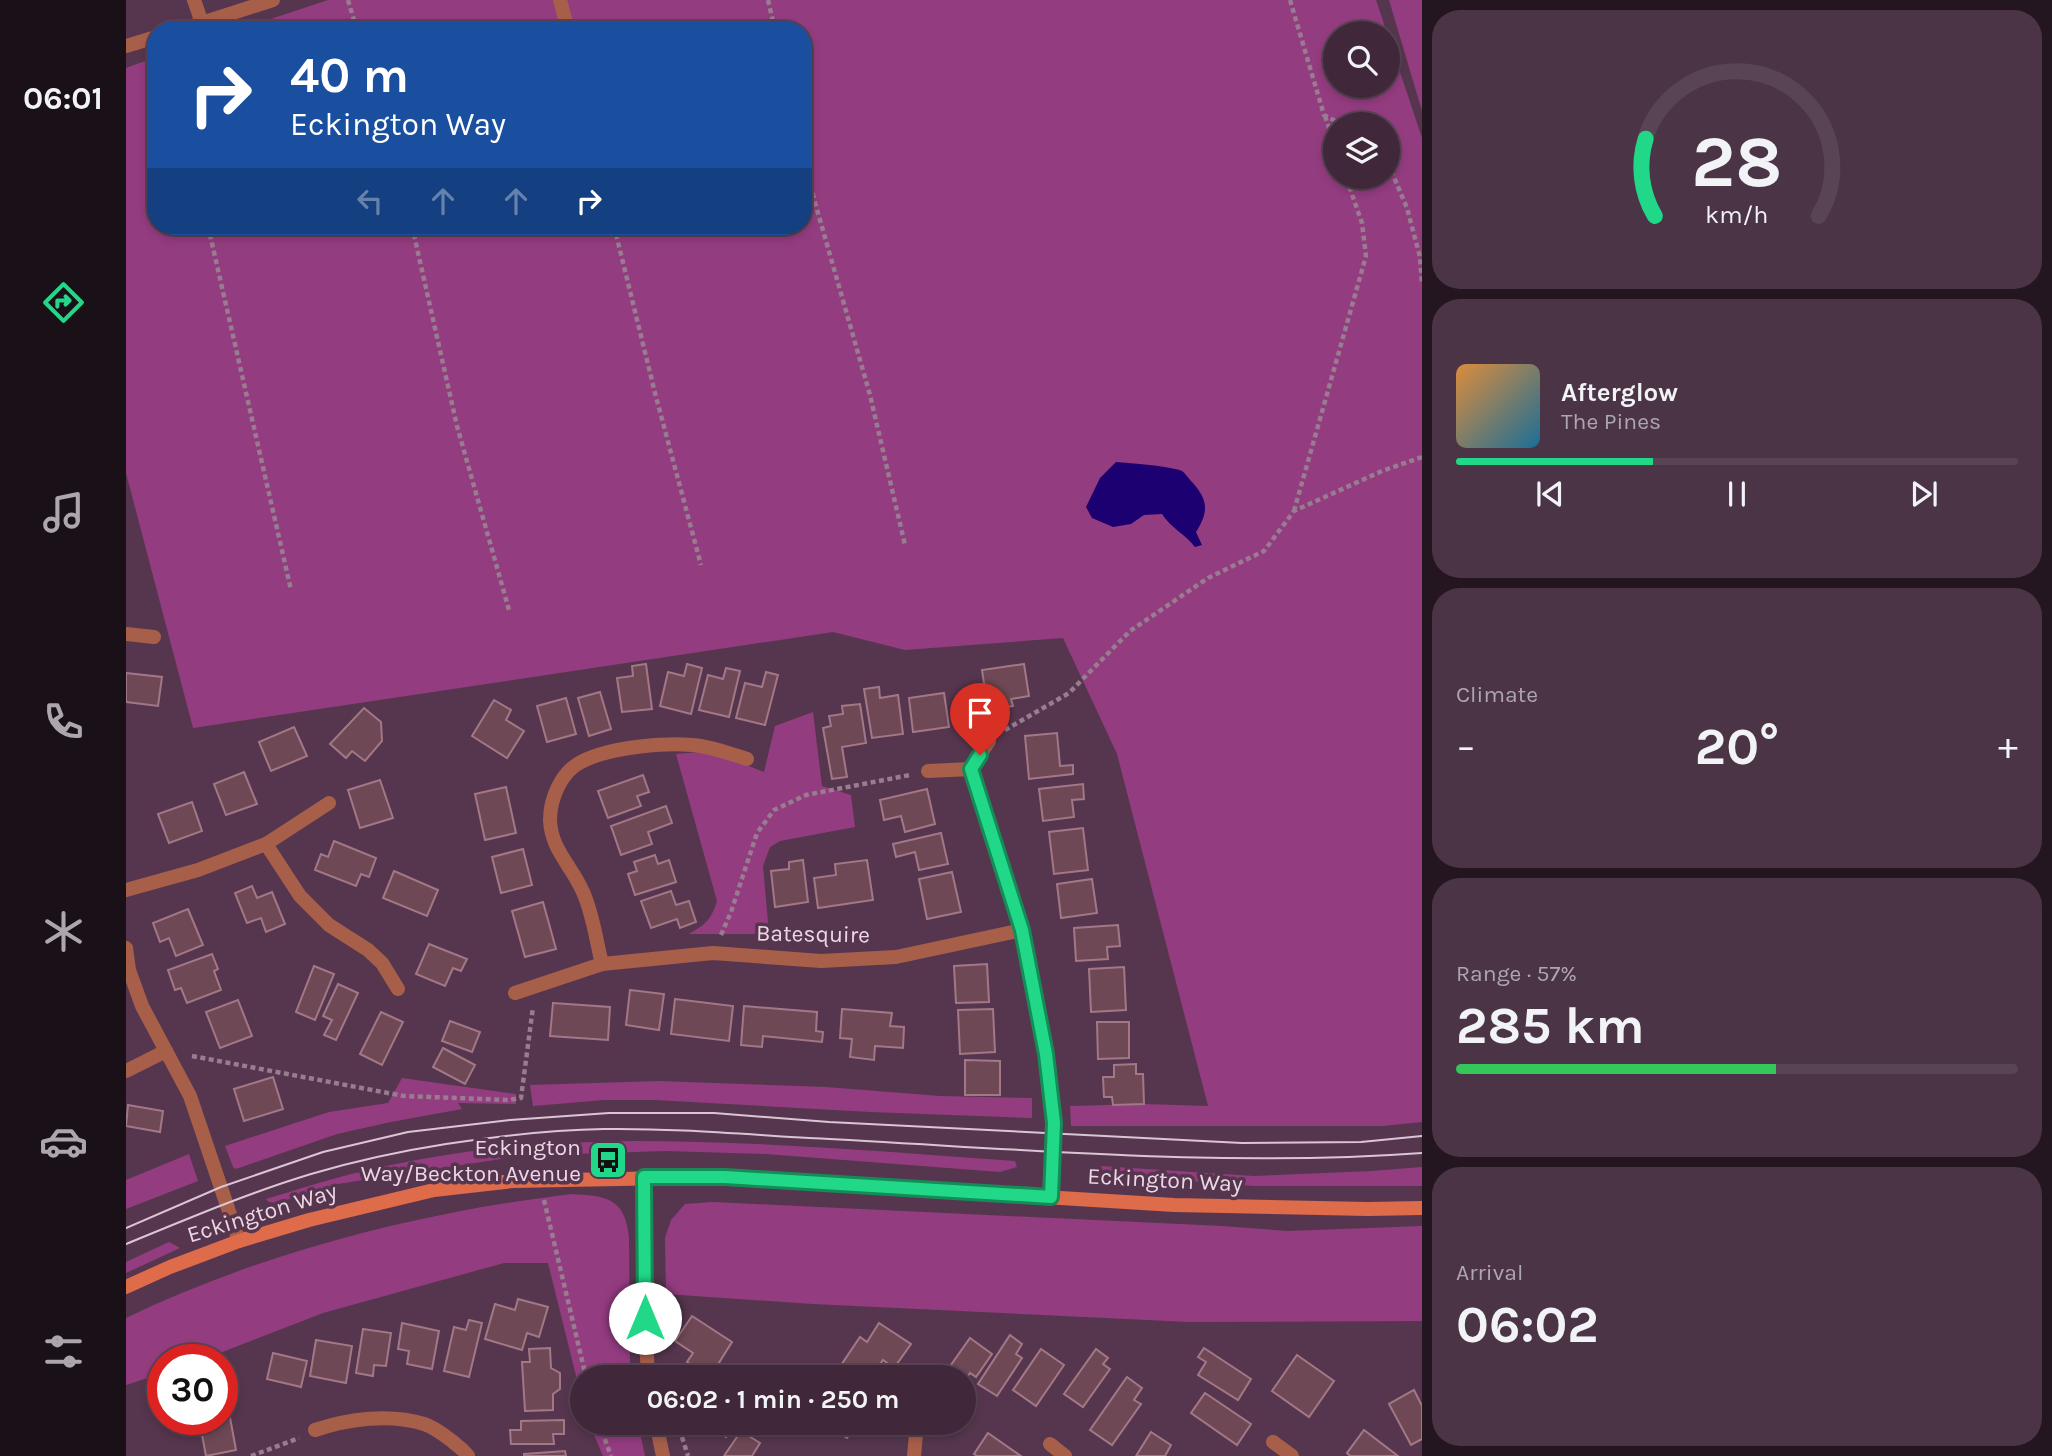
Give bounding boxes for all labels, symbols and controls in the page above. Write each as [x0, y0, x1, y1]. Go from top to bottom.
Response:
map controls [1323, 21, 1400, 189]
button: search [1323, 21, 1400, 98]
text: 40 m [290, 47, 409, 104]
icon: right [175, 49, 266, 140]
text: 06:01 [23, 80, 103, 117]
text: Eckington Way [290, 106, 506, 143]
button: layers [1323, 112, 1400, 189]
text: 28 [1691, 119, 1783, 204]
icon: left [351, 182, 389, 220]
icon: ahead [424, 182, 462, 220]
icon: ahead [497, 182, 535, 220]
icon: right [570, 182, 608, 220]
text: km/h [1705, 199, 1769, 228]
icon: directions [39, 278, 88, 327]
text: Afterglow [1561, 377, 1678, 408]
text: The Pines [1561, 408, 1661, 435]
icon: previous [1531, 475, 1569, 513]
icon: pause [1718, 475, 1756, 513]
icon: next [1905, 475, 1943, 513]
icon: music [39, 488, 88, 537]
text: Climate [1456, 681, 1538, 708]
pin [950, 683, 1010, 755]
icon: arrive [961, 694, 999, 732]
icon: phone [39, 697, 88, 746]
text: 20° [1695, 716, 1779, 777]
text: − [1456, 724, 1476, 769]
text: + [1998, 724, 2018, 769]
icon: climate [39, 907, 88, 956]
street label: Batesquire [756, 920, 870, 948]
text: Range · 57% [1456, 960, 1577, 987]
text: 285 km [1456, 995, 1645, 1056]
icon: car [39, 1117, 88, 1166]
place label: Eckington Way/Beckton Avenue [361, 1134, 581, 1187]
bus stop icon: Eckington Way/Beckton Avenue [587, 1139, 629, 1181]
street label: Eckington Way [1087, 1162, 1244, 1198]
street label: Eckington Way [184, 1177, 340, 1249]
text: Arrival [1456, 1259, 1523, 1286]
position arrow [608, 1281, 682, 1355]
text: 06:02 [1456, 1294, 1599, 1355]
icon: filters [39, 1327, 88, 1376]
speed limit sign: 30 [147, 1344, 238, 1435]
text: 06:02 · 1 min · 250 m [647, 1384, 899, 1415]

